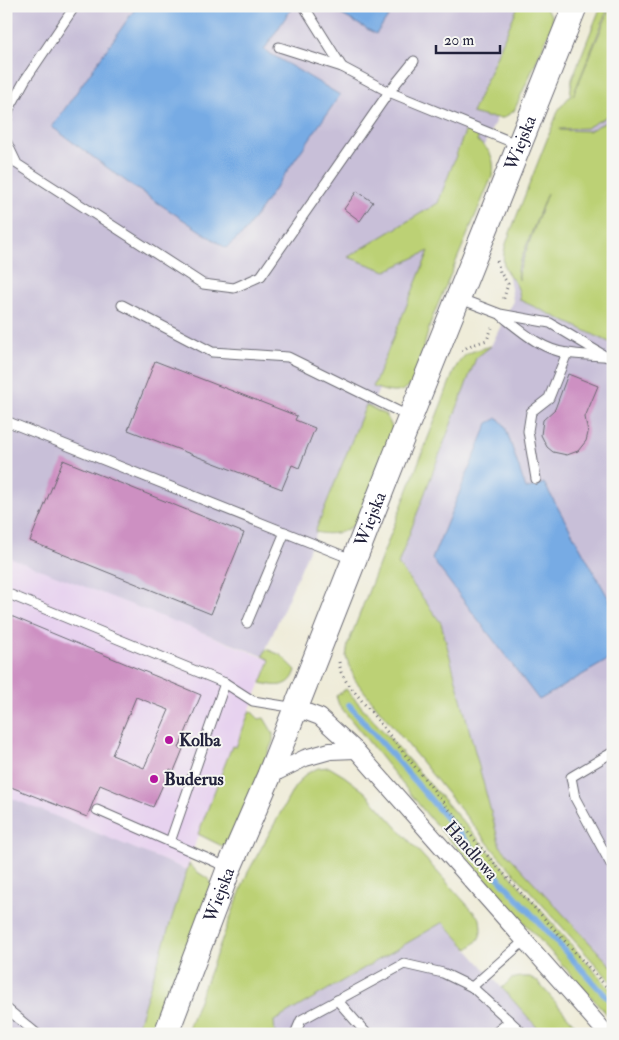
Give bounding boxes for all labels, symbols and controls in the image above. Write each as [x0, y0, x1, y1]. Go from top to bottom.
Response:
scale bar [436, 22, 500, 54]
text: 20 m [444, 31, 474, 50]
street label: Wiejska [499, 112, 542, 174]
street label: Wiejska [349, 488, 391, 551]
place label: Kolba [179, 729, 221, 752]
marker: Kolba [163, 734, 175, 746]
place label: Buderus [164, 768, 224, 791]
marker: Buderus [148, 773, 160, 785]
street label: Handlowa [439, 816, 504, 886]
street label: Wiejska [198, 864, 240, 926]

